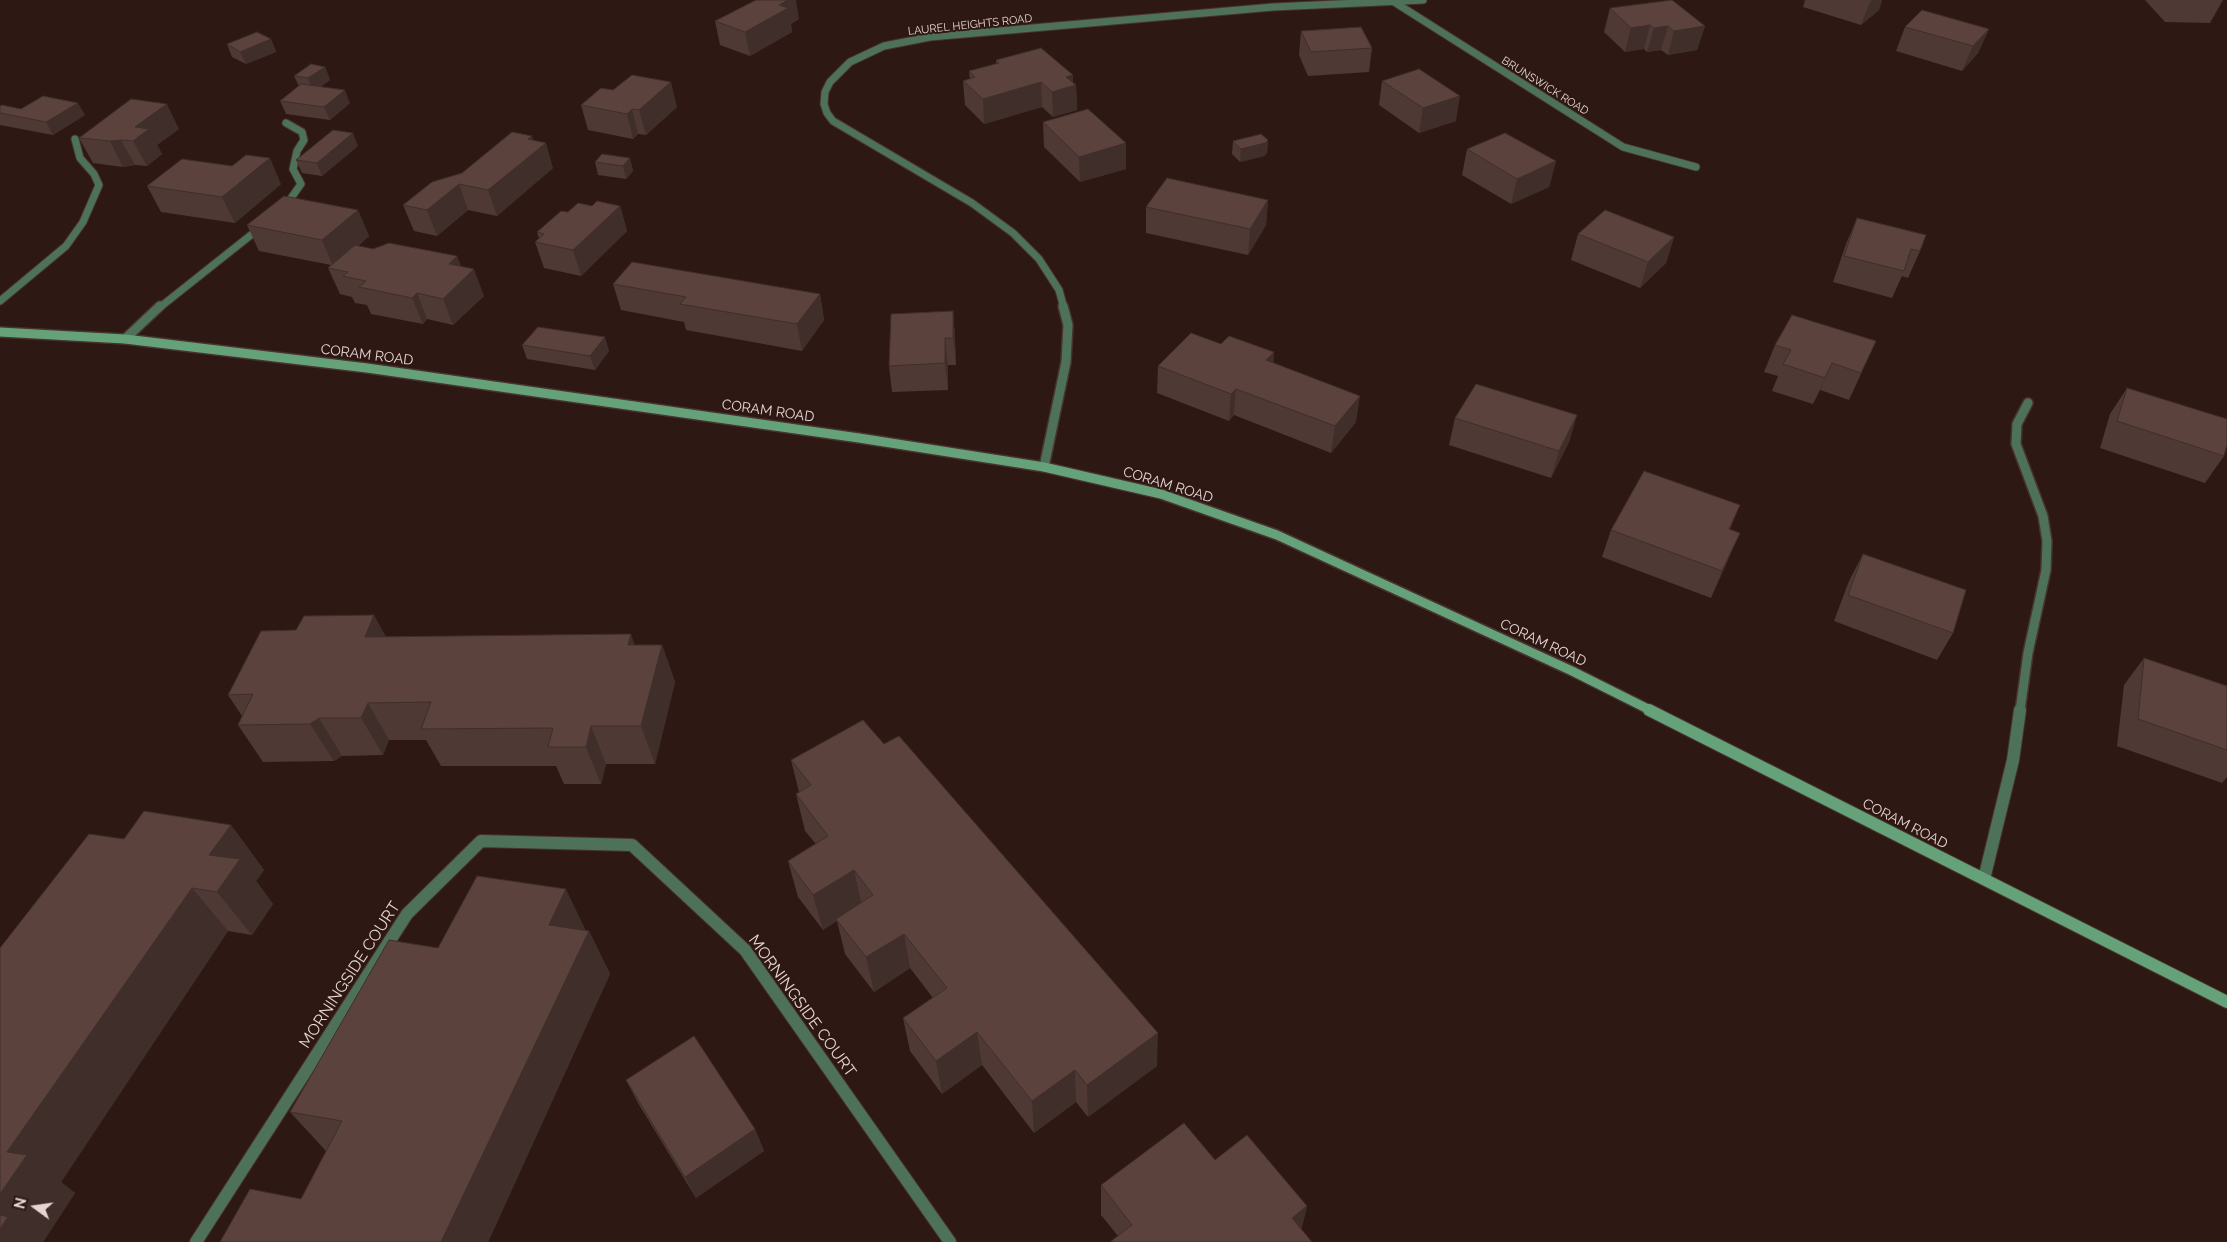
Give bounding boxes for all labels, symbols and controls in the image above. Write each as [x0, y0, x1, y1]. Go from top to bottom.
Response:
street label: LAUREL HEIGHTS ROAD [907, 12, 1033, 38]
street label: BRUNSWICK ROAD [1499, 54, 1591, 118]
street label: CORAM ROAD [320, 341, 414, 369]
street label: CORAM ROAD [721, 396, 815, 426]
street label: CORAM ROAD [1121, 463, 1215, 507]
street label: CORAM ROAD [1497, 616, 1589, 670]
street label: CORAM ROAD [1860, 795, 1950, 853]
street label: MORNINGSIDE COURT [295, 898, 405, 1052]
street label: MORNINGSIDE COURT [744, 931, 860, 1081]
north arrow [10, 1182, 60, 1232]
text: N [11, 1196, 30, 1210]

